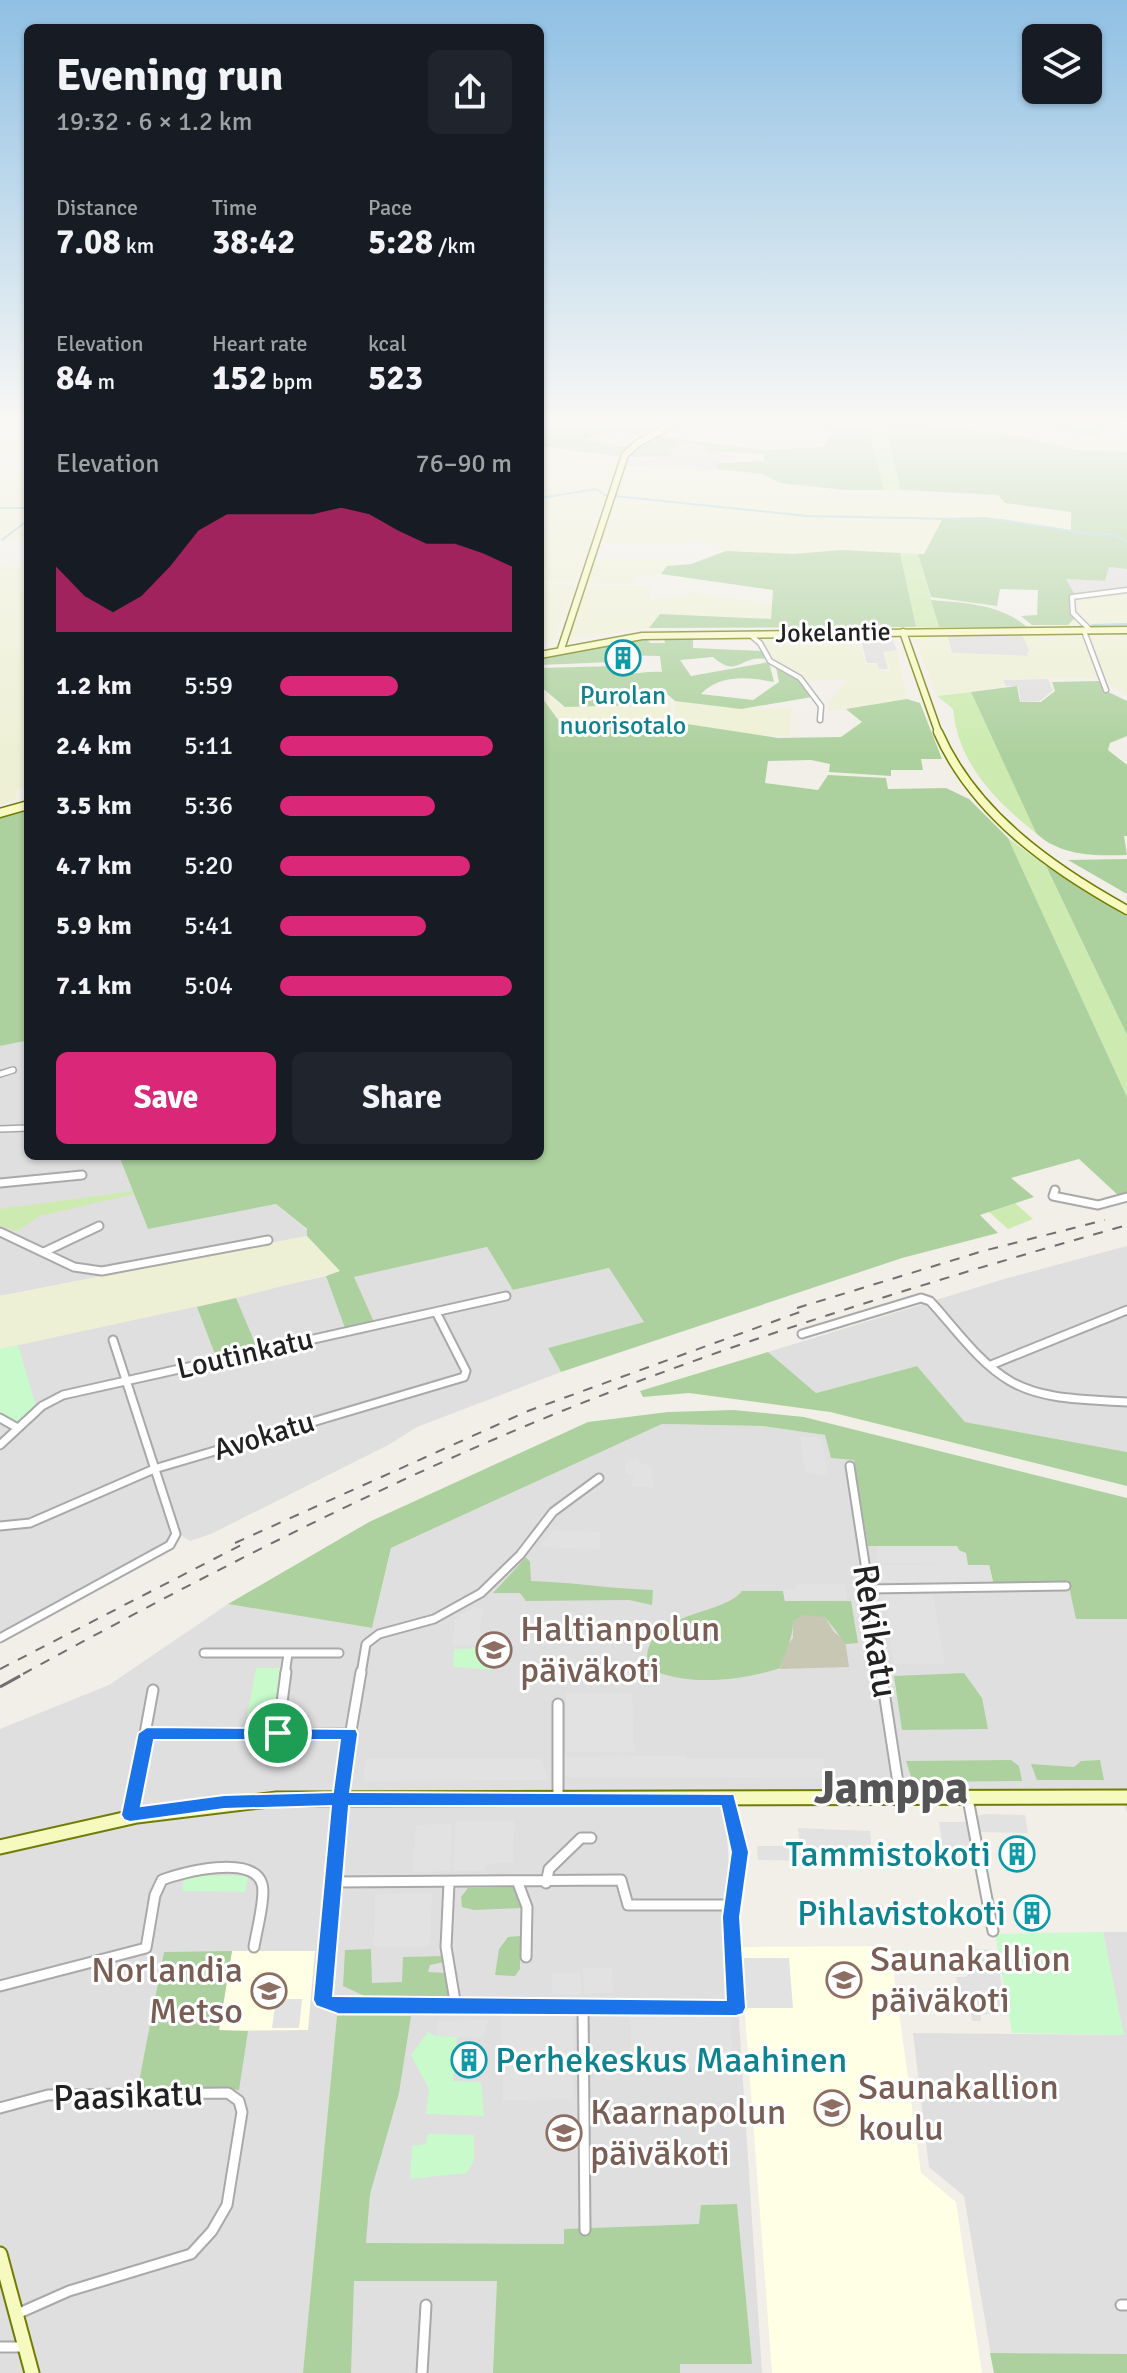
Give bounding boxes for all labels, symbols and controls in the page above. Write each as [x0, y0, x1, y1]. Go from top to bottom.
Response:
map controls [1022, 24, 1102, 104]
button: layers [1022, 24, 1102, 104]
text: Evening run [56, 49, 283, 103]
button: share [428, 50, 512, 134]
text: 19:32 · 6 × 1.2 km [56, 106, 252, 138]
text: Distance [56, 194, 138, 221]
text: Time [212, 194, 257, 221]
text: Pace [368, 194, 412, 221]
text: 7.08 [56, 221, 121, 263]
text: 38:42 [212, 221, 295, 263]
text: 5:28 [368, 221, 433, 263]
text: km [121, 232, 154, 259]
text: /km [433, 232, 476, 259]
text: Elevation [56, 330, 144, 357]
text: Heart rate [212, 330, 307, 357]
text: kcal [368, 330, 407, 357]
text: 84 [56, 357, 93, 399]
text: 152 [212, 357, 267, 399]
text: 523 [368, 357, 423, 399]
text: m [93, 368, 115, 395]
text: bpm [267, 368, 313, 395]
text: Elevation [56, 448, 160, 480]
text: 76–90 m [416, 448, 512, 480]
street label: Jokelantie [775, 616, 891, 650]
building icon: Purolan nuorisotalo [604, 639, 642, 677]
text: 1.2 km [56, 670, 132, 702]
text: 5:59 [184, 670, 233, 702]
place label: Purolan nuorisotalo [560, 680, 686, 742]
text: 2.4 km [56, 730, 132, 762]
text: 5:11 [184, 730, 233, 762]
text: 3.5 km [56, 790, 132, 822]
text: 5:36 [184, 790, 233, 822]
text: 4.7 km [56, 850, 132, 882]
text: 5:20 [184, 850, 233, 882]
text: 5.9 km [56, 910, 132, 942]
text: 5:41 [184, 910, 233, 942]
text: 7.1 km [56, 970, 132, 1002]
text: 5:04 [184, 970, 233, 1002]
button: Save [56, 1052, 276, 1144]
button: Share [292, 1052, 512, 1144]
street label: Loutinkatu [173, 1320, 317, 1388]
street label: Avokatu [209, 1403, 319, 1469]
street label: Rekikatu [842, 1561, 908, 1701]
place label: Haltianpolun päiväkoti [520, 1607, 720, 1693]
school or university icon: Haltianpolun päiväkoti [475, 1631, 513, 1669]
pin [244, 1699, 312, 1767]
icon: arrive [256, 1711, 300, 1755]
district label: Jamppa [814, 1760, 968, 1816]
place label: Tammistokoti [785, 1832, 991, 1877]
building icon: Tammistokoti [998, 1835, 1036, 1873]
place label: Pihlavistokoti [797, 1891, 1006, 1936]
building icon: Pihlavistokoti [1013, 1894, 1051, 1932]
place label: Saunakallion päiväkoti [870, 1937, 1071, 2023]
place label: Norlandia Metso [91, 1948, 243, 2034]
school or university icon: Saunakallion päiväkoti [825, 1961, 863, 1999]
school or university icon: Norlandia Metso [250, 1972, 288, 2010]
place label: Perhekeskus Maahinen [495, 2038, 847, 2083]
building icon: Perhekeskus Maahinen [450, 2041, 488, 2079]
place label: Saunakallion koulu [858, 2065, 1059, 2151]
street label: Paasikatu [52, 2071, 204, 2121]
school or university icon: Saunakallion koulu [813, 2089, 851, 2127]
place label: Kaarnapolun päiväkoti [590, 2090, 786, 2176]
school or university icon: Kaarnapolun päiväkoti [545, 2114, 583, 2152]

